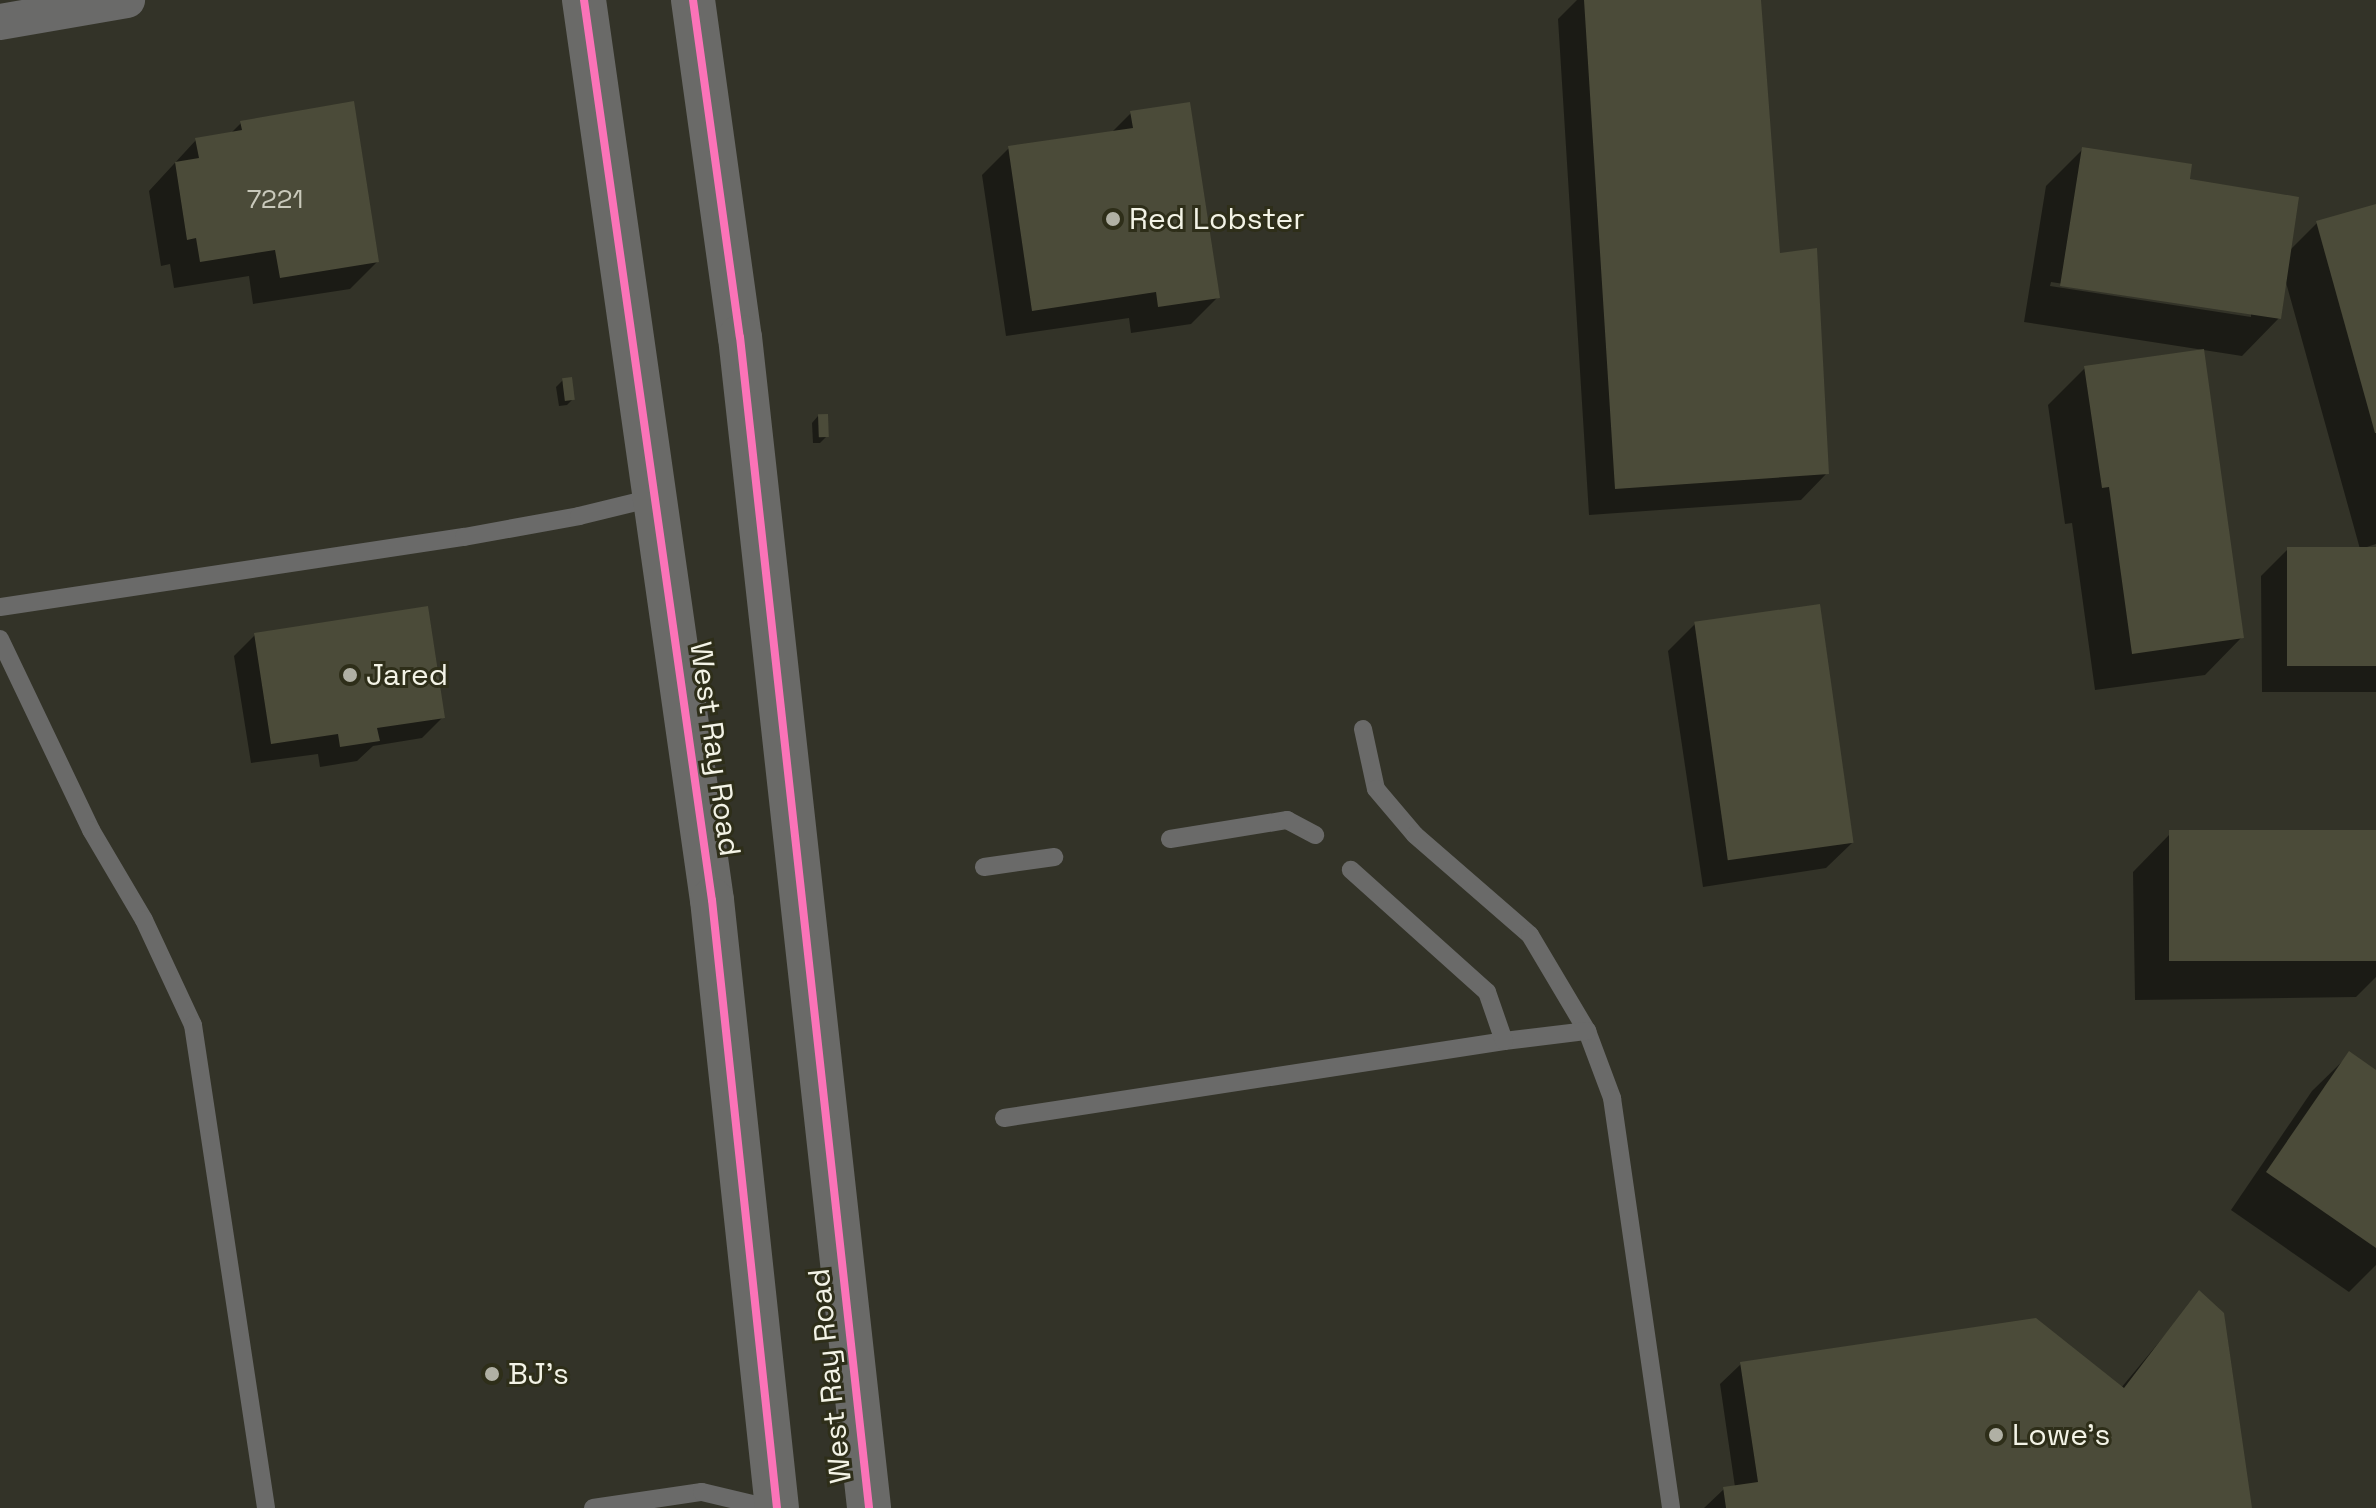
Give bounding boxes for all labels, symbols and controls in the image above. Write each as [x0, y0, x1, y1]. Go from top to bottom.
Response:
house number: 7221 [247, 184, 303, 216]
place label: Red Lobster [1129, 201, 1305, 237]
marker: Red Lobster [1104, 210, 1122, 228]
street label: West Ray Road [682, 640, 748, 858]
place label: Jared [366, 657, 448, 693]
marker: Jared [341, 666, 359, 684]
street label: West Ray Road [801, 1267, 859, 1485]
place label: BJ's [508, 1356, 569, 1392]
marker: BJ's [483, 1365, 501, 1383]
place label: Lowe's [2012, 1417, 2110, 1453]
marker: Lowe's [1987, 1426, 2005, 1444]

